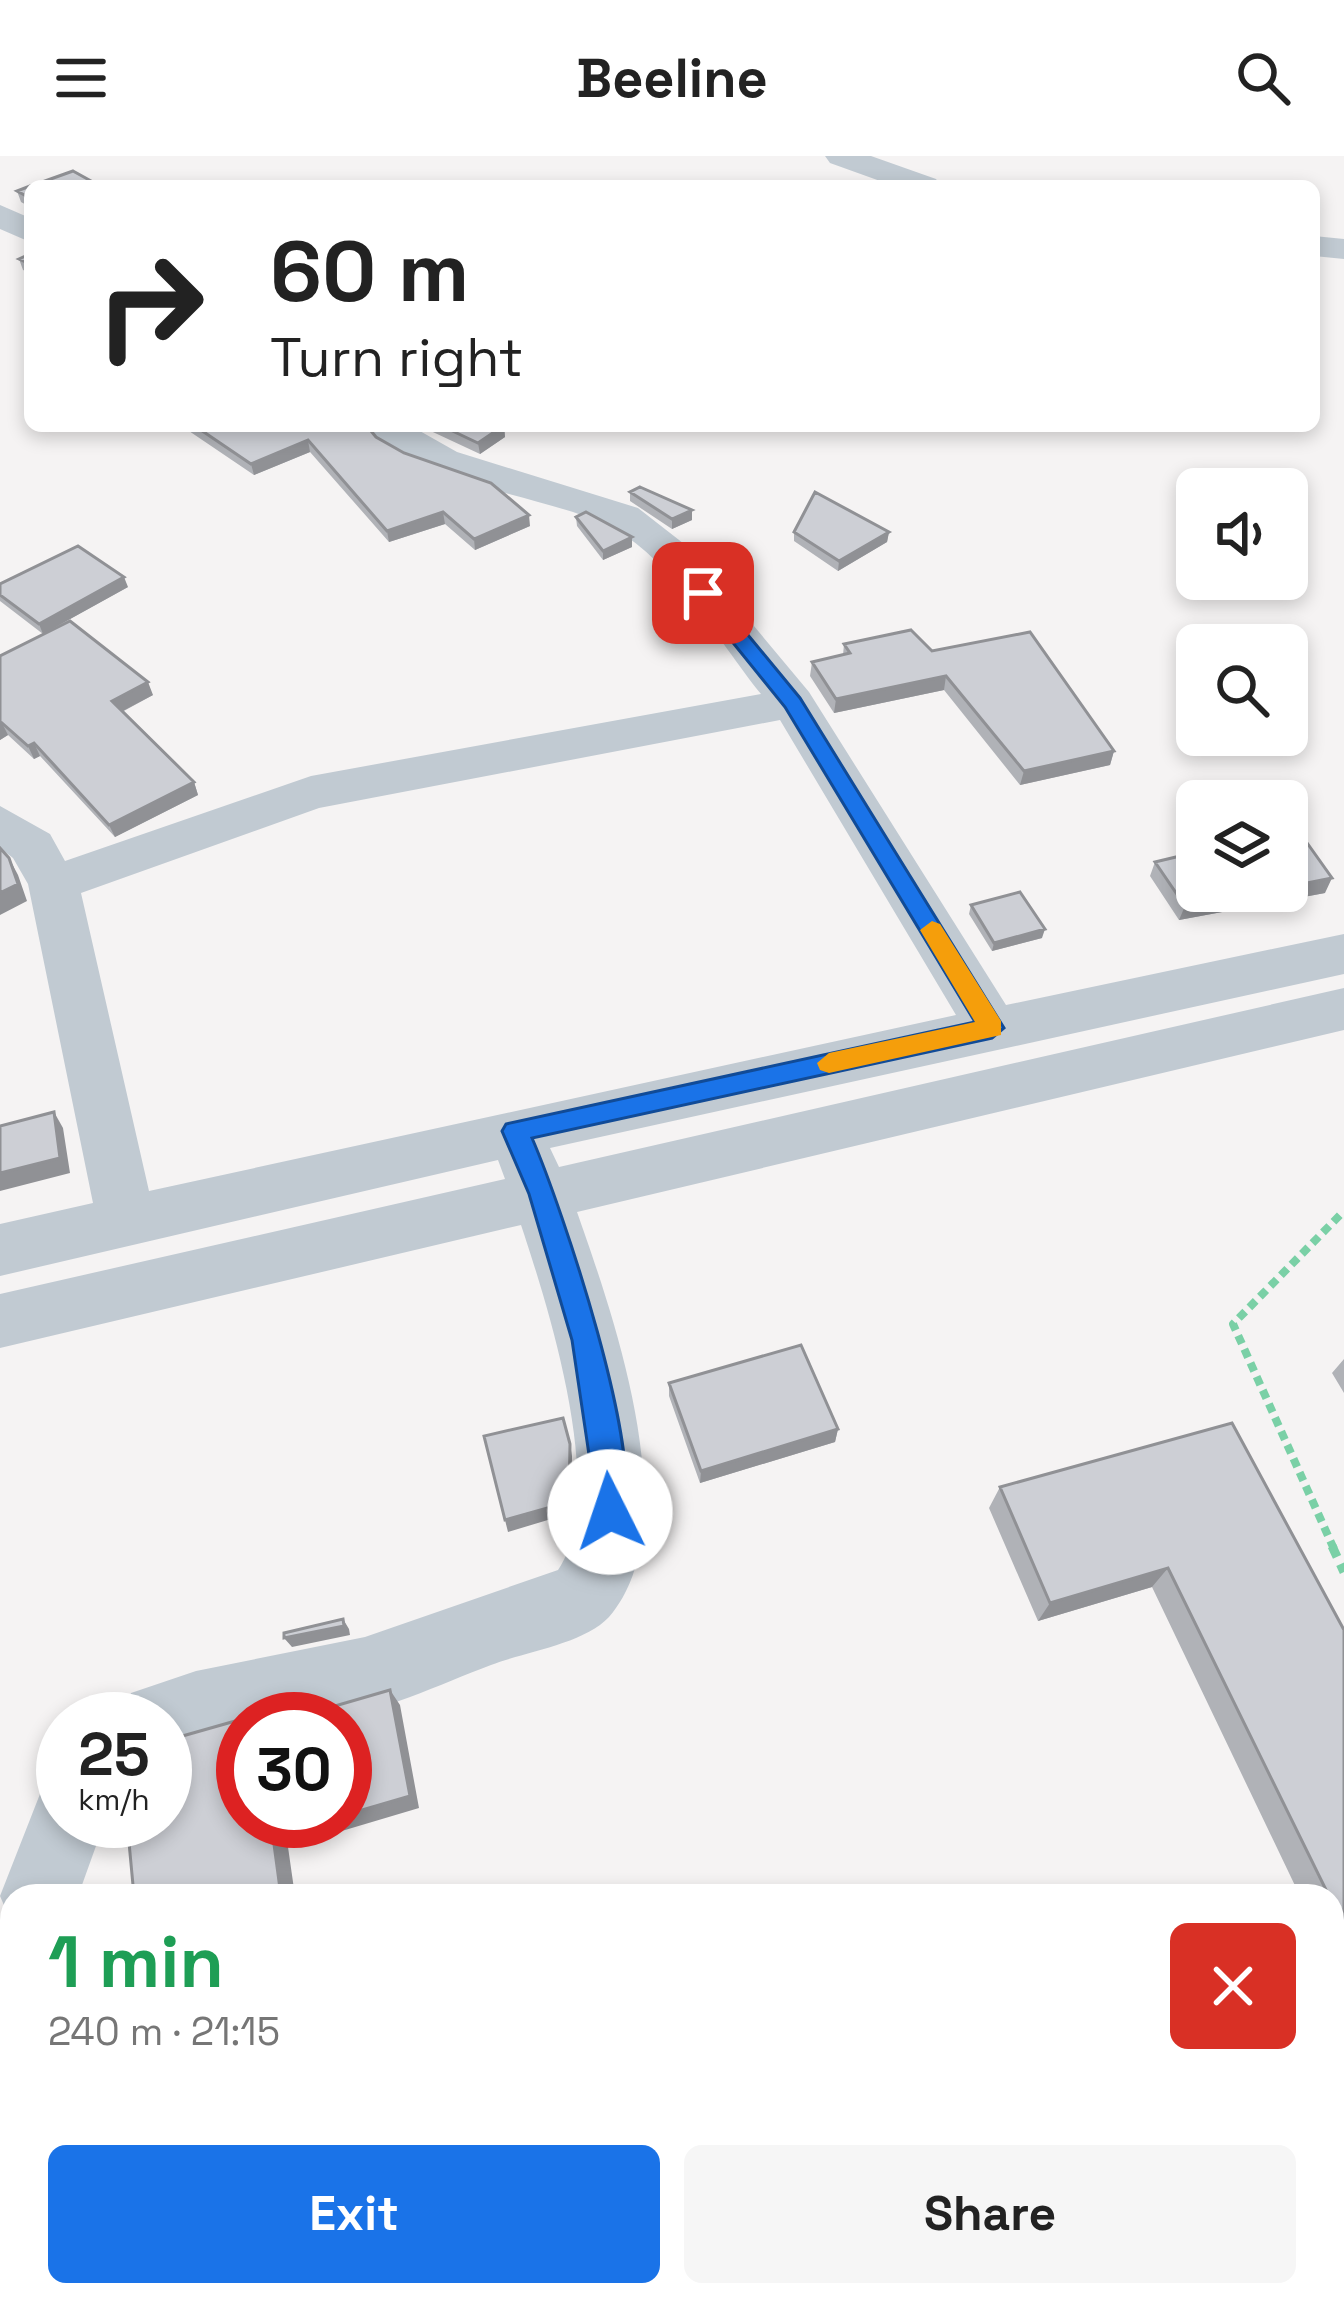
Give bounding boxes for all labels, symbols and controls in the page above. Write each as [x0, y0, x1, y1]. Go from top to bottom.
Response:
text: Beeline [576, 44, 768, 113]
icon: menu [48, 45, 114, 111]
icon: search [1230, 45, 1296, 111]
text: 60 m [270, 218, 469, 326]
icon: right [72, 228, 228, 384]
text: Turn right [270, 323, 523, 392]
map controls [1176, 468, 1308, 912]
button: sound [1176, 468, 1308, 600]
pin [652, 542, 754, 644]
icon: arrive [670, 560, 736, 626]
button: search [1176, 624, 1308, 756]
button: layers [1176, 780, 1308, 912]
position arrow [547, 1449, 673, 1575]
speed limit sign: 30 [216, 1692, 372, 1848]
text: 25 [78, 1716, 150, 1793]
text: km/h [78, 1780, 150, 1819]
text: 1 min [48, 1916, 224, 2008]
button: close [1170, 1923, 1296, 2049]
text: 240 m · 21:15 [48, 2007, 280, 2056]
button: Exit [48, 2145, 660, 2283]
button: Share [684, 2145, 1296, 2283]

